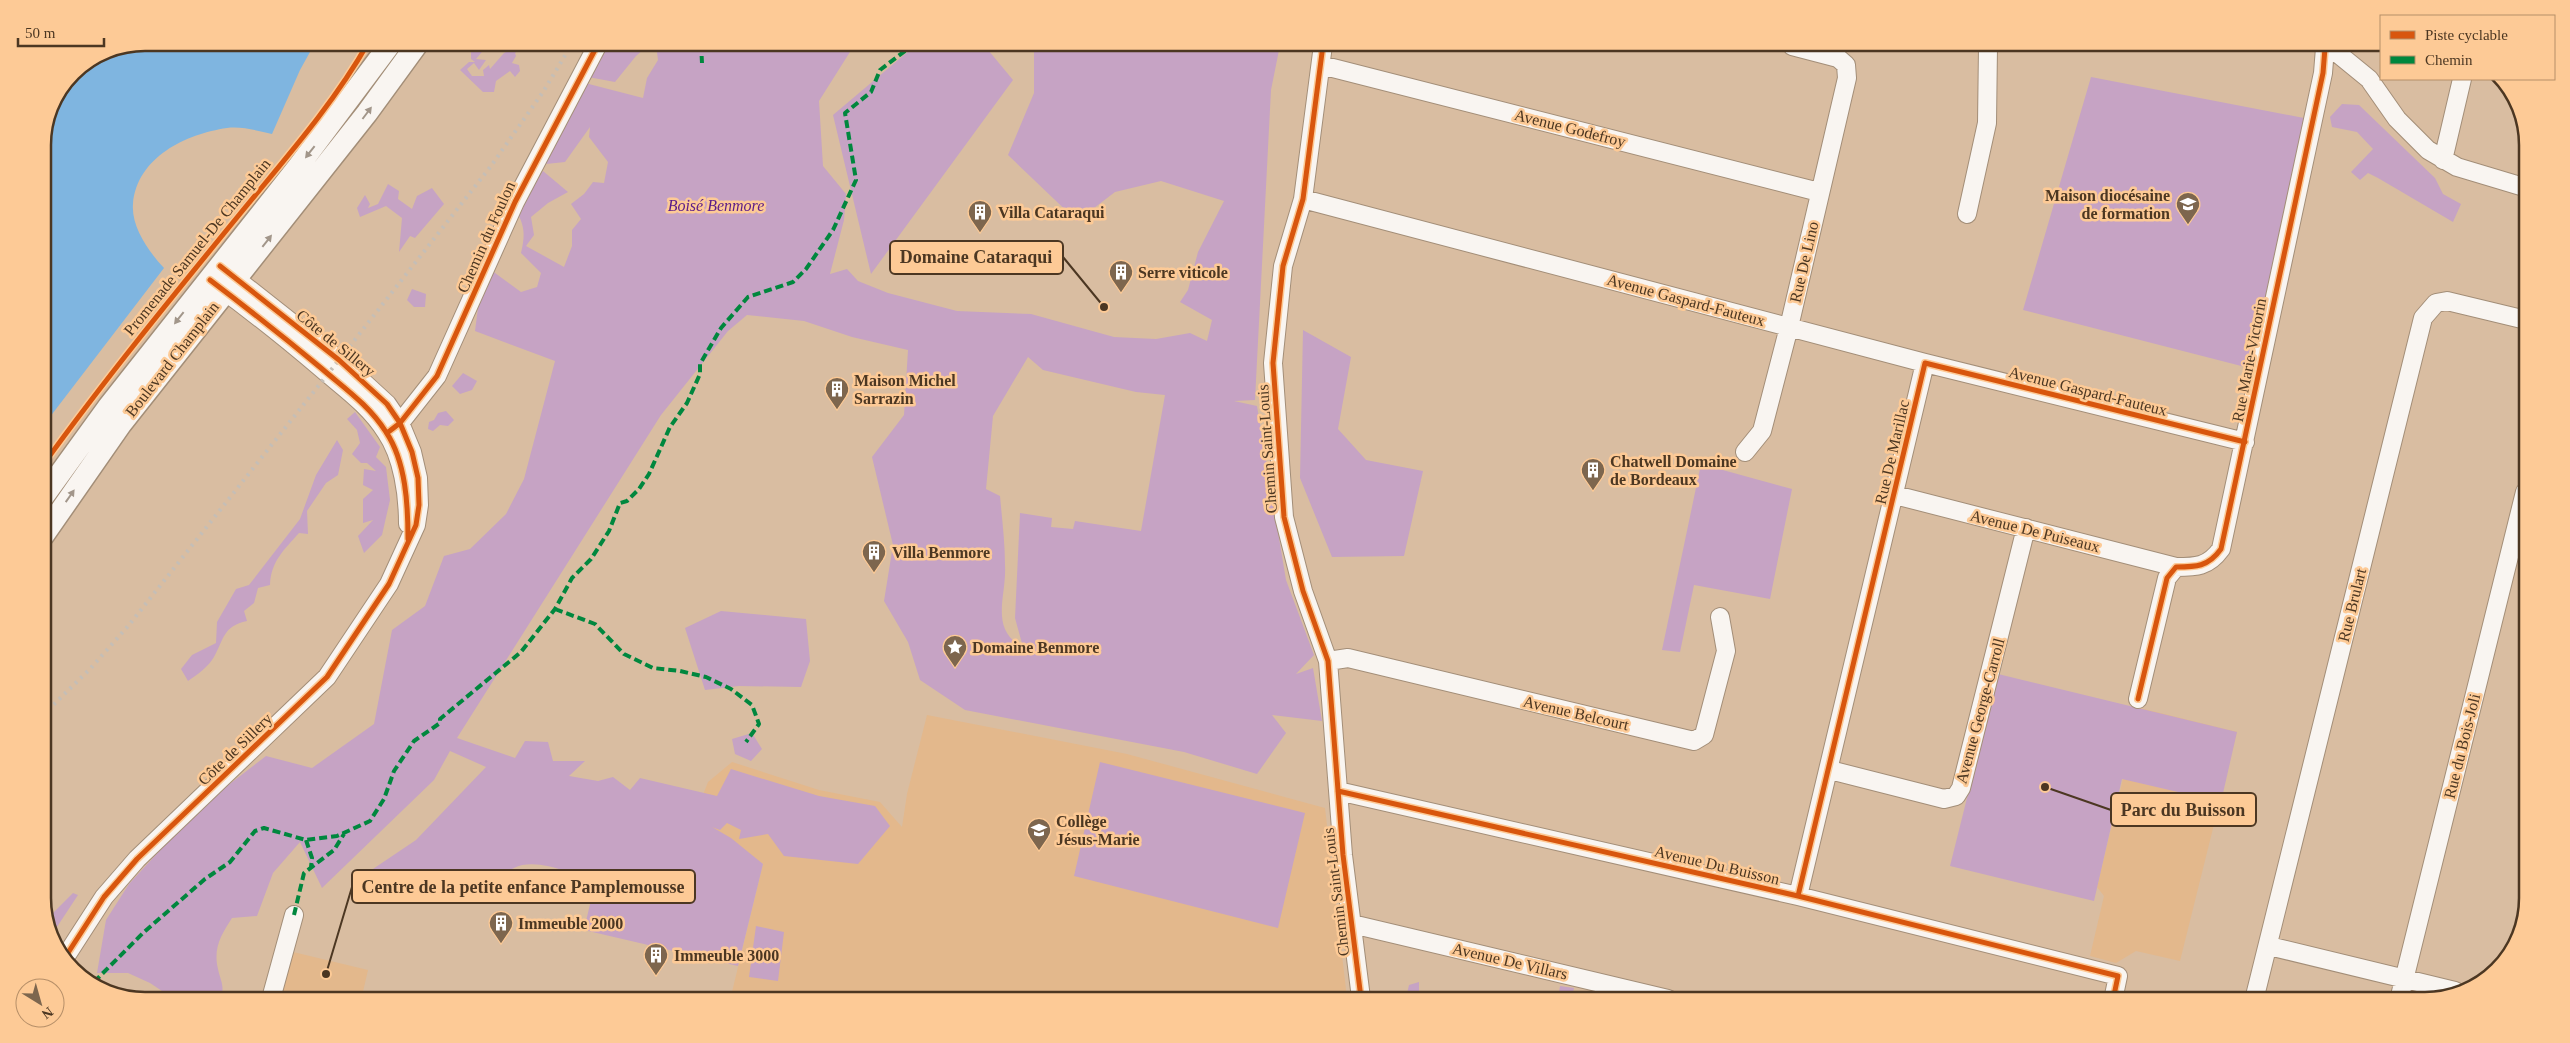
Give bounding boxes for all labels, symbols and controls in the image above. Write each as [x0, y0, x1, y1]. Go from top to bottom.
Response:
scale bar [18, 15, 104, 47]
legend [2380, 15, 2555, 80]
text: 50 m [25, 25, 56, 41]
text: Piste cyclable [2425, 27, 2508, 43]
text: Chemin [2425, 52, 2473, 68]
one-way arrow [362, 106, 372, 120]
street label: Avenue Godefroy [1512, 106, 1627, 151]
one-way arrow [304, 145, 315, 158]
street label: Promenade Samuel-De Champlain [120, 155, 274, 339]
street label: Chemin du Foulon [454, 179, 518, 295]
place label: Maison diocésaine de formation [2045, 187, 2170, 222]
school or university icon: Maison diocésaine de formation [2175, 191, 2201, 225]
park label: Boisé Benmore [668, 197, 764, 214]
building icon: Villa Cataraqui [967, 199, 993, 233]
place label: Villa Cataraqui [998, 204, 1105, 222]
street label: Rue De Lino [1786, 220, 1822, 304]
one-way arrow [262, 234, 272, 248]
callout: Domaine Cataraqui [890, 241, 1063, 274]
text: Domaine Cataraqui [900, 247, 1052, 267]
building icon: Serre viticole [1108, 259, 1134, 293]
place label: Serre viticole [1138, 264, 1228, 281]
street label: Avenue Gaspard-Fauteux [1605, 271, 1767, 330]
street label: Rue Marie-Victorin [2229, 297, 2269, 423]
street label: Boulevard Champlain [122, 298, 223, 420]
street label: Côte de Sillery [293, 306, 379, 381]
one-way arrow [174, 311, 185, 324]
street label: Avenue Gaspard-Fauteux [2007, 363, 2169, 420]
place label: Maison Michel Sarrazin [854, 372, 956, 407]
building icon: Maison Michel Sarrazin [824, 376, 850, 410]
street label: Chemin Saint-Louis [1254, 384, 1280, 514]
street label: Rue De Marillac [1872, 398, 1912, 506]
place label: Chatwell Domaine de Bordeaux [1610, 453, 1737, 488]
building icon: Chatwell Domaine de Bordeaux [1580, 457, 1606, 491]
one-way arrow [65, 489, 75, 502]
street label: Avenue De Puiseaux [1968, 507, 2102, 555]
building icon: Villa Benmore [861, 539, 887, 573]
place label: Villa Benmore [892, 544, 990, 561]
street label: Rue Brulart [2335, 566, 2369, 643]
place icon: Domaine Benmore [942, 634, 968, 668]
street label: Avenue George-Carroll [1952, 636, 2009, 786]
place label: Domaine Benmore [972, 639, 1099, 656]
street label: Rue du Bois-Joli [2441, 691, 2483, 800]
street label: Avenue Belcourt [1522, 693, 1631, 734]
street label: Côte de Sillery [195, 710, 276, 789]
callout: Parc du Buisson [2111, 793, 2256, 826]
text: Parc du Buisson [2121, 800, 2245, 820]
place label: Collège Jésus-Marie [1056, 813, 1140, 848]
school or university icon: Collège Jésus-Marie [1026, 817, 1052, 851]
street label: Chemin Saint-Louis [1320, 827, 1352, 957]
street label: Avenue Du Buisson [1653, 842, 1781, 888]
callout: Centre de la petite enfance Pamplemousse [352, 870, 695, 903]
text: Centre de la petite enfance Pamplemousse [361, 877, 685, 897]
building icon: Immeuble 2000 [488, 910, 514, 944]
place label: Immeuble 2000 [518, 915, 623, 932]
street label: Avenue De Villars [1451, 939, 1569, 983]
building icon: Immeuble 3000 [643, 942, 669, 976]
place label: Immeuble 3000 [674, 947, 779, 964]
north arrow [15, 978, 65, 1028]
text: N [39, 1004, 56, 1022]

